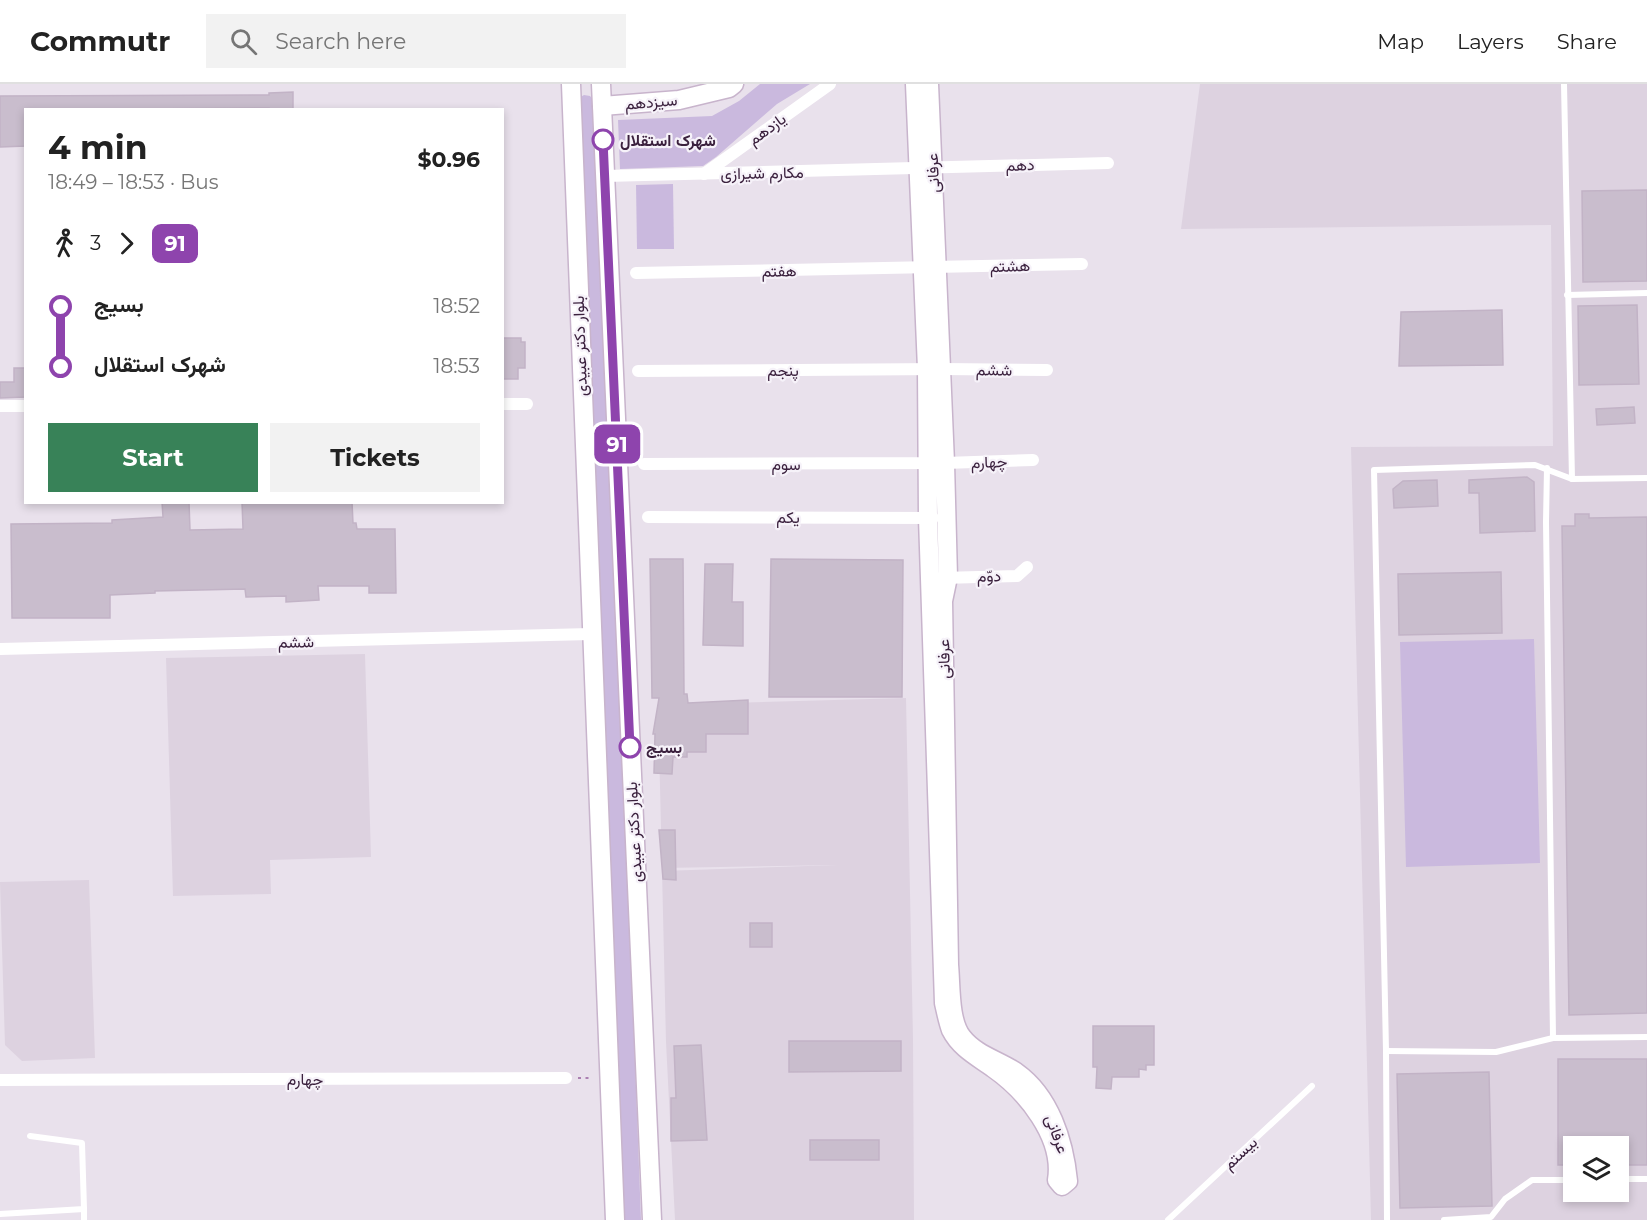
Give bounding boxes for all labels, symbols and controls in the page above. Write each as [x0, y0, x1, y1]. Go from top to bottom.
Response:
search box [206, 14, 626, 68]
text: Commutr [30, 24, 170, 58]
icon: search [227, 25, 260, 58]
text: Search here [275, 28, 406, 55]
text: Map [1377, 29, 1424, 54]
text: Layers [1457, 29, 1524, 54]
text: Share [1557, 29, 1617, 54]
street label: سیزدهم [624, 90, 678, 115]
street label: یازدهم [744, 109, 790, 150]
text: 4 min [48, 127, 147, 167]
marker: شهرک استقلال [592, 129, 614, 151]
place label: شهرک استقلال [620, 131, 716, 151]
text: $0.96 [418, 146, 480, 173]
street label: عرفانی [922, 153, 945, 193]
street label: دهم [1005, 155, 1035, 176]
street label: مکارم شیرازی [720, 163, 804, 184]
text: 18:49 – 18:53 · Bus [48, 170, 218, 194]
icon: walk [48, 227, 81, 260]
icon: forward [110, 227, 143, 260]
text: 3 [90, 231, 101, 255]
text: 91 [164, 231, 186, 256]
street label: هشتم [989, 256, 1031, 277]
street label: هفتم [761, 261, 797, 282]
text: بسیج [94, 291, 144, 318]
text: 18:52 [433, 294, 480, 318]
street label: بلوار دکتر عبیدی [569, 295, 592, 397]
text: شهرک استقلال [94, 351, 226, 378]
text: 18:53 [433, 354, 480, 378]
street label: ششم [976, 360, 1012, 381]
street label: پنجم [767, 361, 799, 382]
button: Start [48, 423, 258, 492]
button: Tickets [270, 423, 480, 492]
line badge: 91 [590, 424, 644, 464]
text: 91 [606, 432, 628, 457]
street label: چهارم [970, 452, 1008, 474]
street label: سوم [771, 455, 801, 475]
street label: یکم [776, 508, 800, 528]
street label: دوّم [977, 566, 1001, 587]
street label: ششم [278, 632, 314, 653]
street label: عرفانی [934, 639, 955, 679]
marker: بسیج [619, 736, 641, 758]
place label: بسیج [646, 738, 682, 759]
street label: بلوار دکتر عبیدی [622, 781, 647, 883]
street label: چهارم [287, 1070, 324, 1091]
street label: عرفانی [1040, 1112, 1073, 1156]
street label: بیستم [1219, 1132, 1262, 1174]
map controls [1563, 1136, 1629, 1202]
button: layers [1563, 1136, 1629, 1202]

